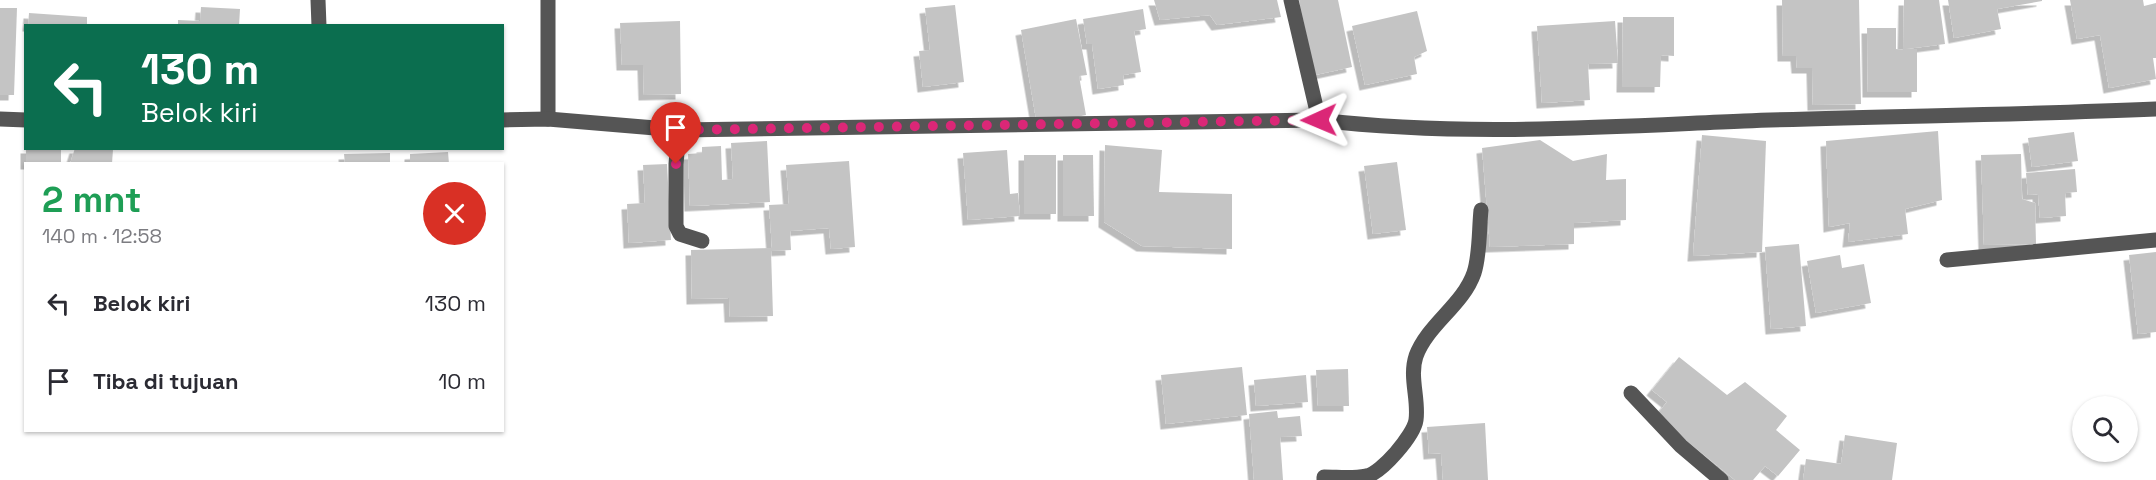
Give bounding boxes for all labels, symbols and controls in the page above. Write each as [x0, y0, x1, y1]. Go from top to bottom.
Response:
text: 130 m [141, 43, 259, 96]
icon: left [42, 48, 120, 126]
position arrow [1287, 88, 1351, 152]
text: Belok kiri [141, 95, 258, 130]
pin [650, 102, 701, 164]
icon: arrive [659, 111, 692, 144]
text: 2 mnt [42, 177, 141, 223]
button: close [423, 182, 486, 245]
text: 140 m · 12:58 [42, 223, 162, 249]
icon: left [42, 287, 75, 320]
text: Belok kiri [93, 289, 190, 317]
text: 130 m [425, 289, 486, 317]
icon: arrive [42, 365, 75, 398]
text: Tiba di tujuan [93, 367, 239, 395]
text: 10 m [438, 367, 486, 395]
map controls [2072, 396, 2138, 462]
button: search [2072, 396, 2138, 462]

